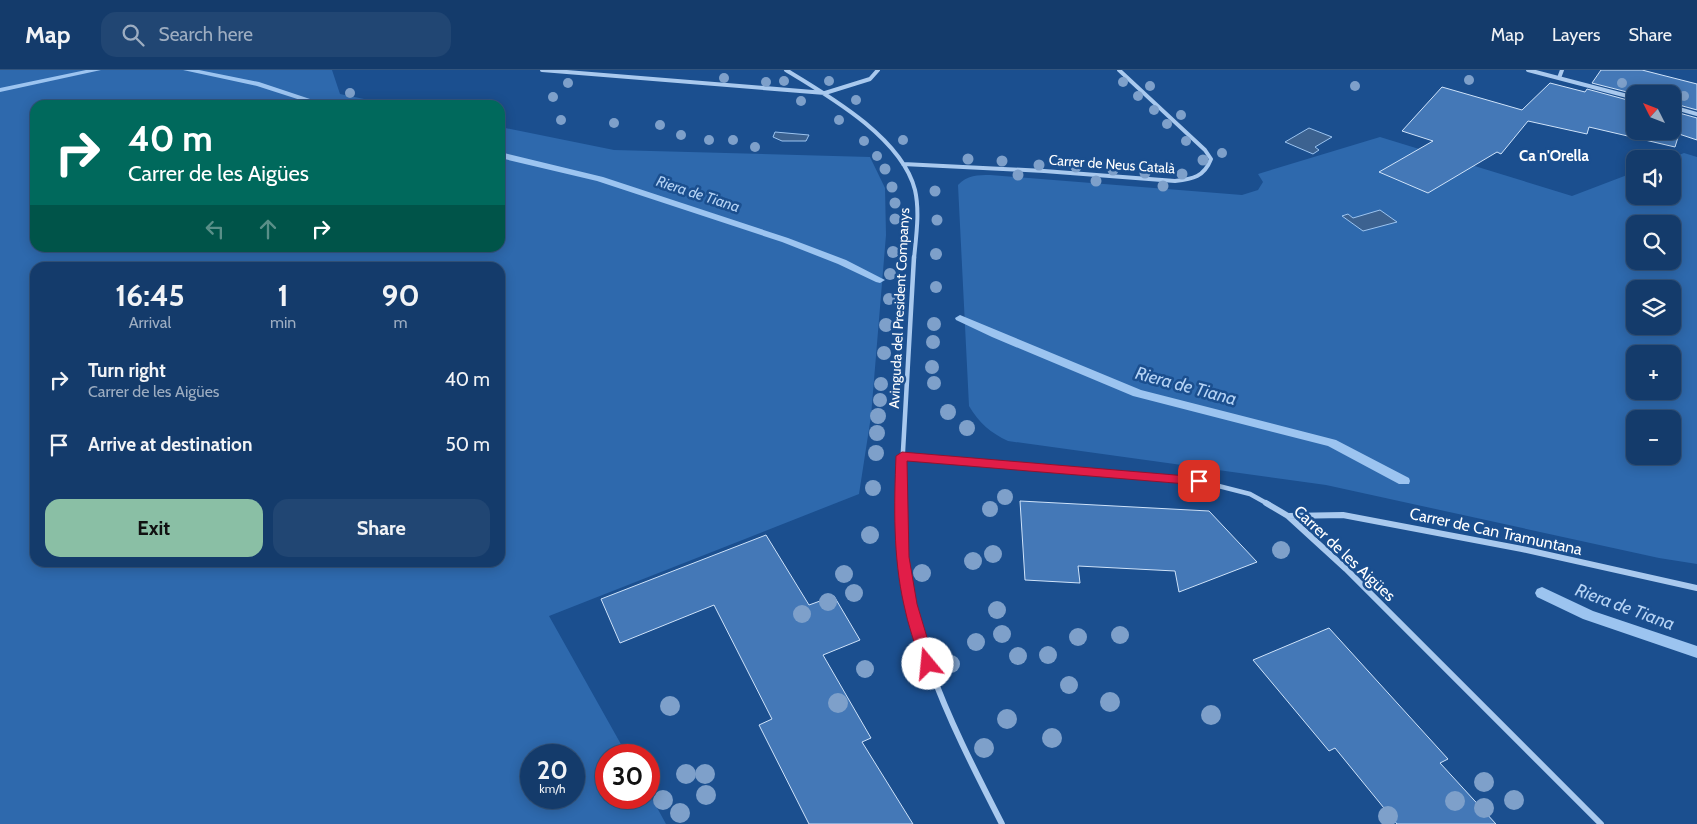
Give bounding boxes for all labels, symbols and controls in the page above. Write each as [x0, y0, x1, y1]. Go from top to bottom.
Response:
search box [101, 12, 451, 57]
text: Map [25, 20, 71, 49]
icon: search [119, 21, 147, 49]
text: Search here [159, 23, 253, 46]
text: Map [1491, 24, 1524, 46]
text: Layers [1552, 24, 1601, 46]
text: Share [1629, 24, 1672, 46]
north arrow [1626, 85, 1681, 140]
map controls [1626, 85, 1681, 465]
text: 40 m [128, 117, 213, 160]
icon: right [45, 120, 110, 185]
district label: Ca n'Orella [1519, 147, 1589, 165]
button: sound [1626, 150, 1681, 205]
street label: Carrer de Neus Català [1048, 151, 1176, 177]
text: Carrer de les Aigües [128, 160, 309, 187]
water label: Riera de Tiana [654, 172, 742, 216]
street label: Avinguda del President Companys [885, 207, 913, 409]
icon: left [201, 215, 229, 243]
icon: ahead [254, 215, 282, 243]
icon: right [307, 215, 335, 243]
button: search [1626, 215, 1681, 270]
text: 16:45 [115, 277, 185, 314]
text: 1 [278, 277, 289, 314]
text: 90 [382, 277, 420, 314]
button: layers [1626, 280, 1681, 335]
text: Arrival [129, 313, 171, 332]
text: min [270, 313, 296, 332]
text: m [394, 313, 408, 332]
button: + [1626, 345, 1681, 400]
text: Turn right [88, 359, 166, 382]
water label: Riera de Tiana [1133, 362, 1239, 410]
icon: right [45, 366, 73, 394]
text: 40 m [445, 368, 490, 391]
text: Carrer de les Aigües [88, 382, 220, 401]
button: − [1626, 410, 1681, 465]
icon: arrive [45, 431, 73, 459]
text: Arrive at destination [88, 433, 252, 456]
text: 50 m [446, 433, 490, 456]
pin [1178, 460, 1220, 502]
icon: arrive [1185, 467, 1213, 495]
button: Exit [45, 499, 263, 557]
button: Share [273, 499, 490, 557]
street label: Carrer de les Aigües [1290, 502, 1399, 605]
street label: Carrer de Can Tramuntana [1408, 504, 1584, 559]
water label: Riera de Tiana [1572, 579, 1678, 635]
position arrow [901, 637, 953, 689]
speed limit sign: 30 [595, 744, 660, 809]
text: 20 [537, 755, 568, 785]
text: km/h [539, 781, 566, 796]

